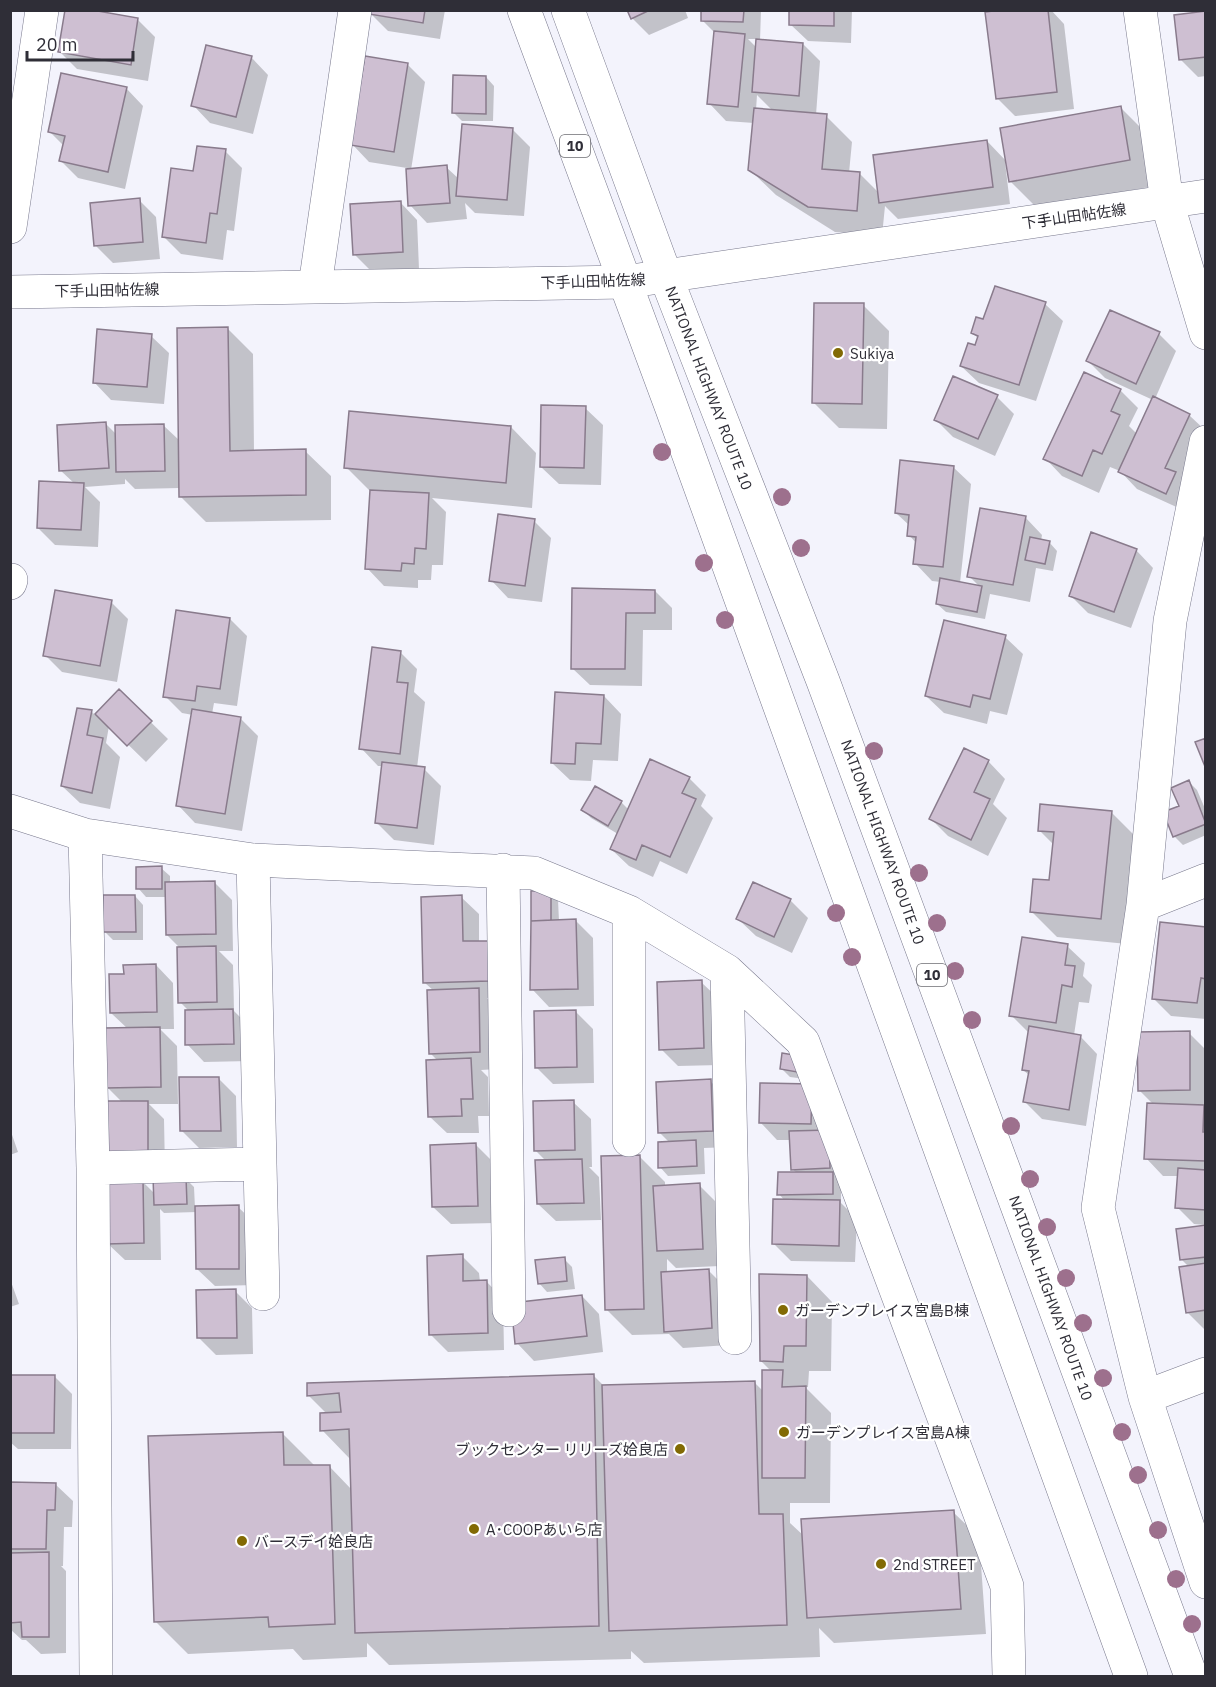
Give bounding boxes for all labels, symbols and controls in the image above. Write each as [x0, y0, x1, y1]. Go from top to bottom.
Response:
scale bar [27, 24, 134, 62]
text: 20 m [36, 33, 78, 56]
road number: 10 [560, 135, 590, 157]
street label: 下手山田帖佐線 [1021, 199, 1127, 233]
street label: 下手山田帖佐線 [540, 270, 646, 292]
street label: 下手山田帖佐線 [54, 280, 160, 300]
street label: NATIONAL HIGHWAY ROUTE 10 [661, 283, 757, 493]
place label: Sukiya [850, 344, 894, 363]
marker: Sukiya [831, 346, 845, 360]
street label: NATIONAL HIGHWAY ROUTE 10 [837, 737, 929, 947]
road number: 10 [917, 964, 947, 986]
street label: NATIONAL HIGHWAY ROUTE 10 [1005, 1193, 1097, 1403]
place label: ガーデンプレイス宮島B棟 [795, 1301, 969, 1320]
marker: ガーデンプレイス宮島B棟 [776, 1303, 790, 1317]
place label: ガーデンプレイス宮島A棟 [796, 1423, 970, 1442]
marker: ガーデンプレイス宮島A棟 [777, 1425, 791, 1439]
place label: ブックセンター リリーズ姶良店 [455, 1440, 668, 1459]
marker: ブックセンター リリーズ姶良店 [673, 1442, 687, 1456]
place label: A･COOPあいら店 [486, 1520, 603, 1539]
marker: A･COOPあいら店 [467, 1522, 481, 1536]
place label: バースデイ姶良店 [254, 1532, 373, 1551]
marker: バースデイ姶良店 [235, 1534, 249, 1548]
place label: 2nd STREET [893, 1555, 976, 1574]
marker: 2nd STREET [874, 1557, 888, 1571]

